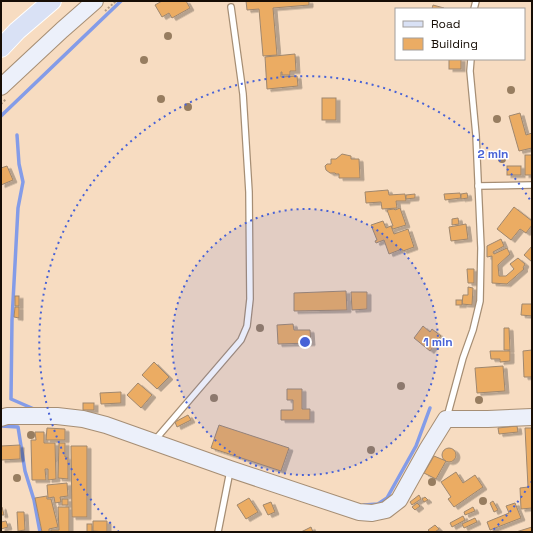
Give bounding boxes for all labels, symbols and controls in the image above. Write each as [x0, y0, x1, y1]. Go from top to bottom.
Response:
legend [395, 8, 525, 60]
text: Road [431, 16, 460, 32]
text: Building [431, 36, 478, 52]
text: 2 min [477, 146, 509, 162]
text: 1 min [423, 334, 453, 350]
centre of rings [298, 335, 312, 349]

